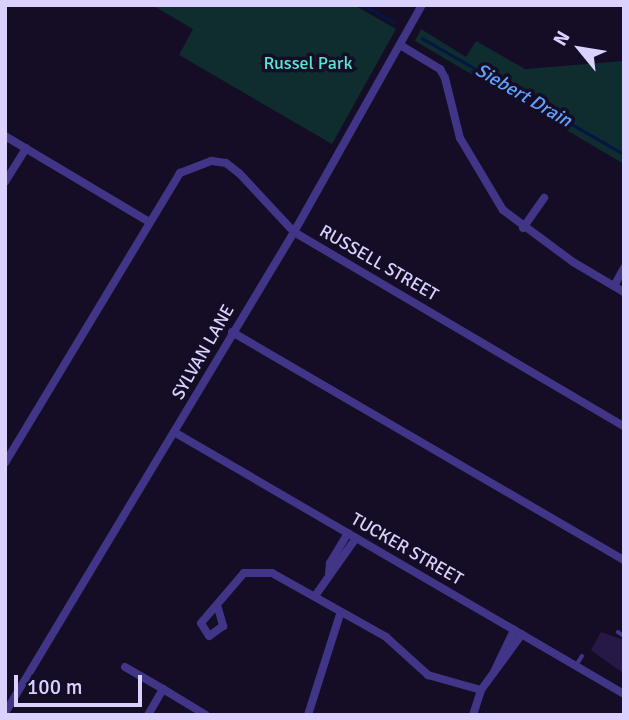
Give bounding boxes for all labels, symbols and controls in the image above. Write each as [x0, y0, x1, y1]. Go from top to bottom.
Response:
north arrow [545, 14, 615, 84]
text: N [548, 27, 576, 50]
park label: Russel Park [264, 52, 352, 74]
water label: Siebert Drain [471, 59, 575, 133]
street label: RUSSELL STREET [316, 220, 442, 306]
street label: SYLVAN LANE [167, 301, 239, 403]
street label: TUCKER STREET [347, 508, 467, 590]
scale bar [18, 660, 145, 704]
text: 100 m [27, 674, 82, 700]

